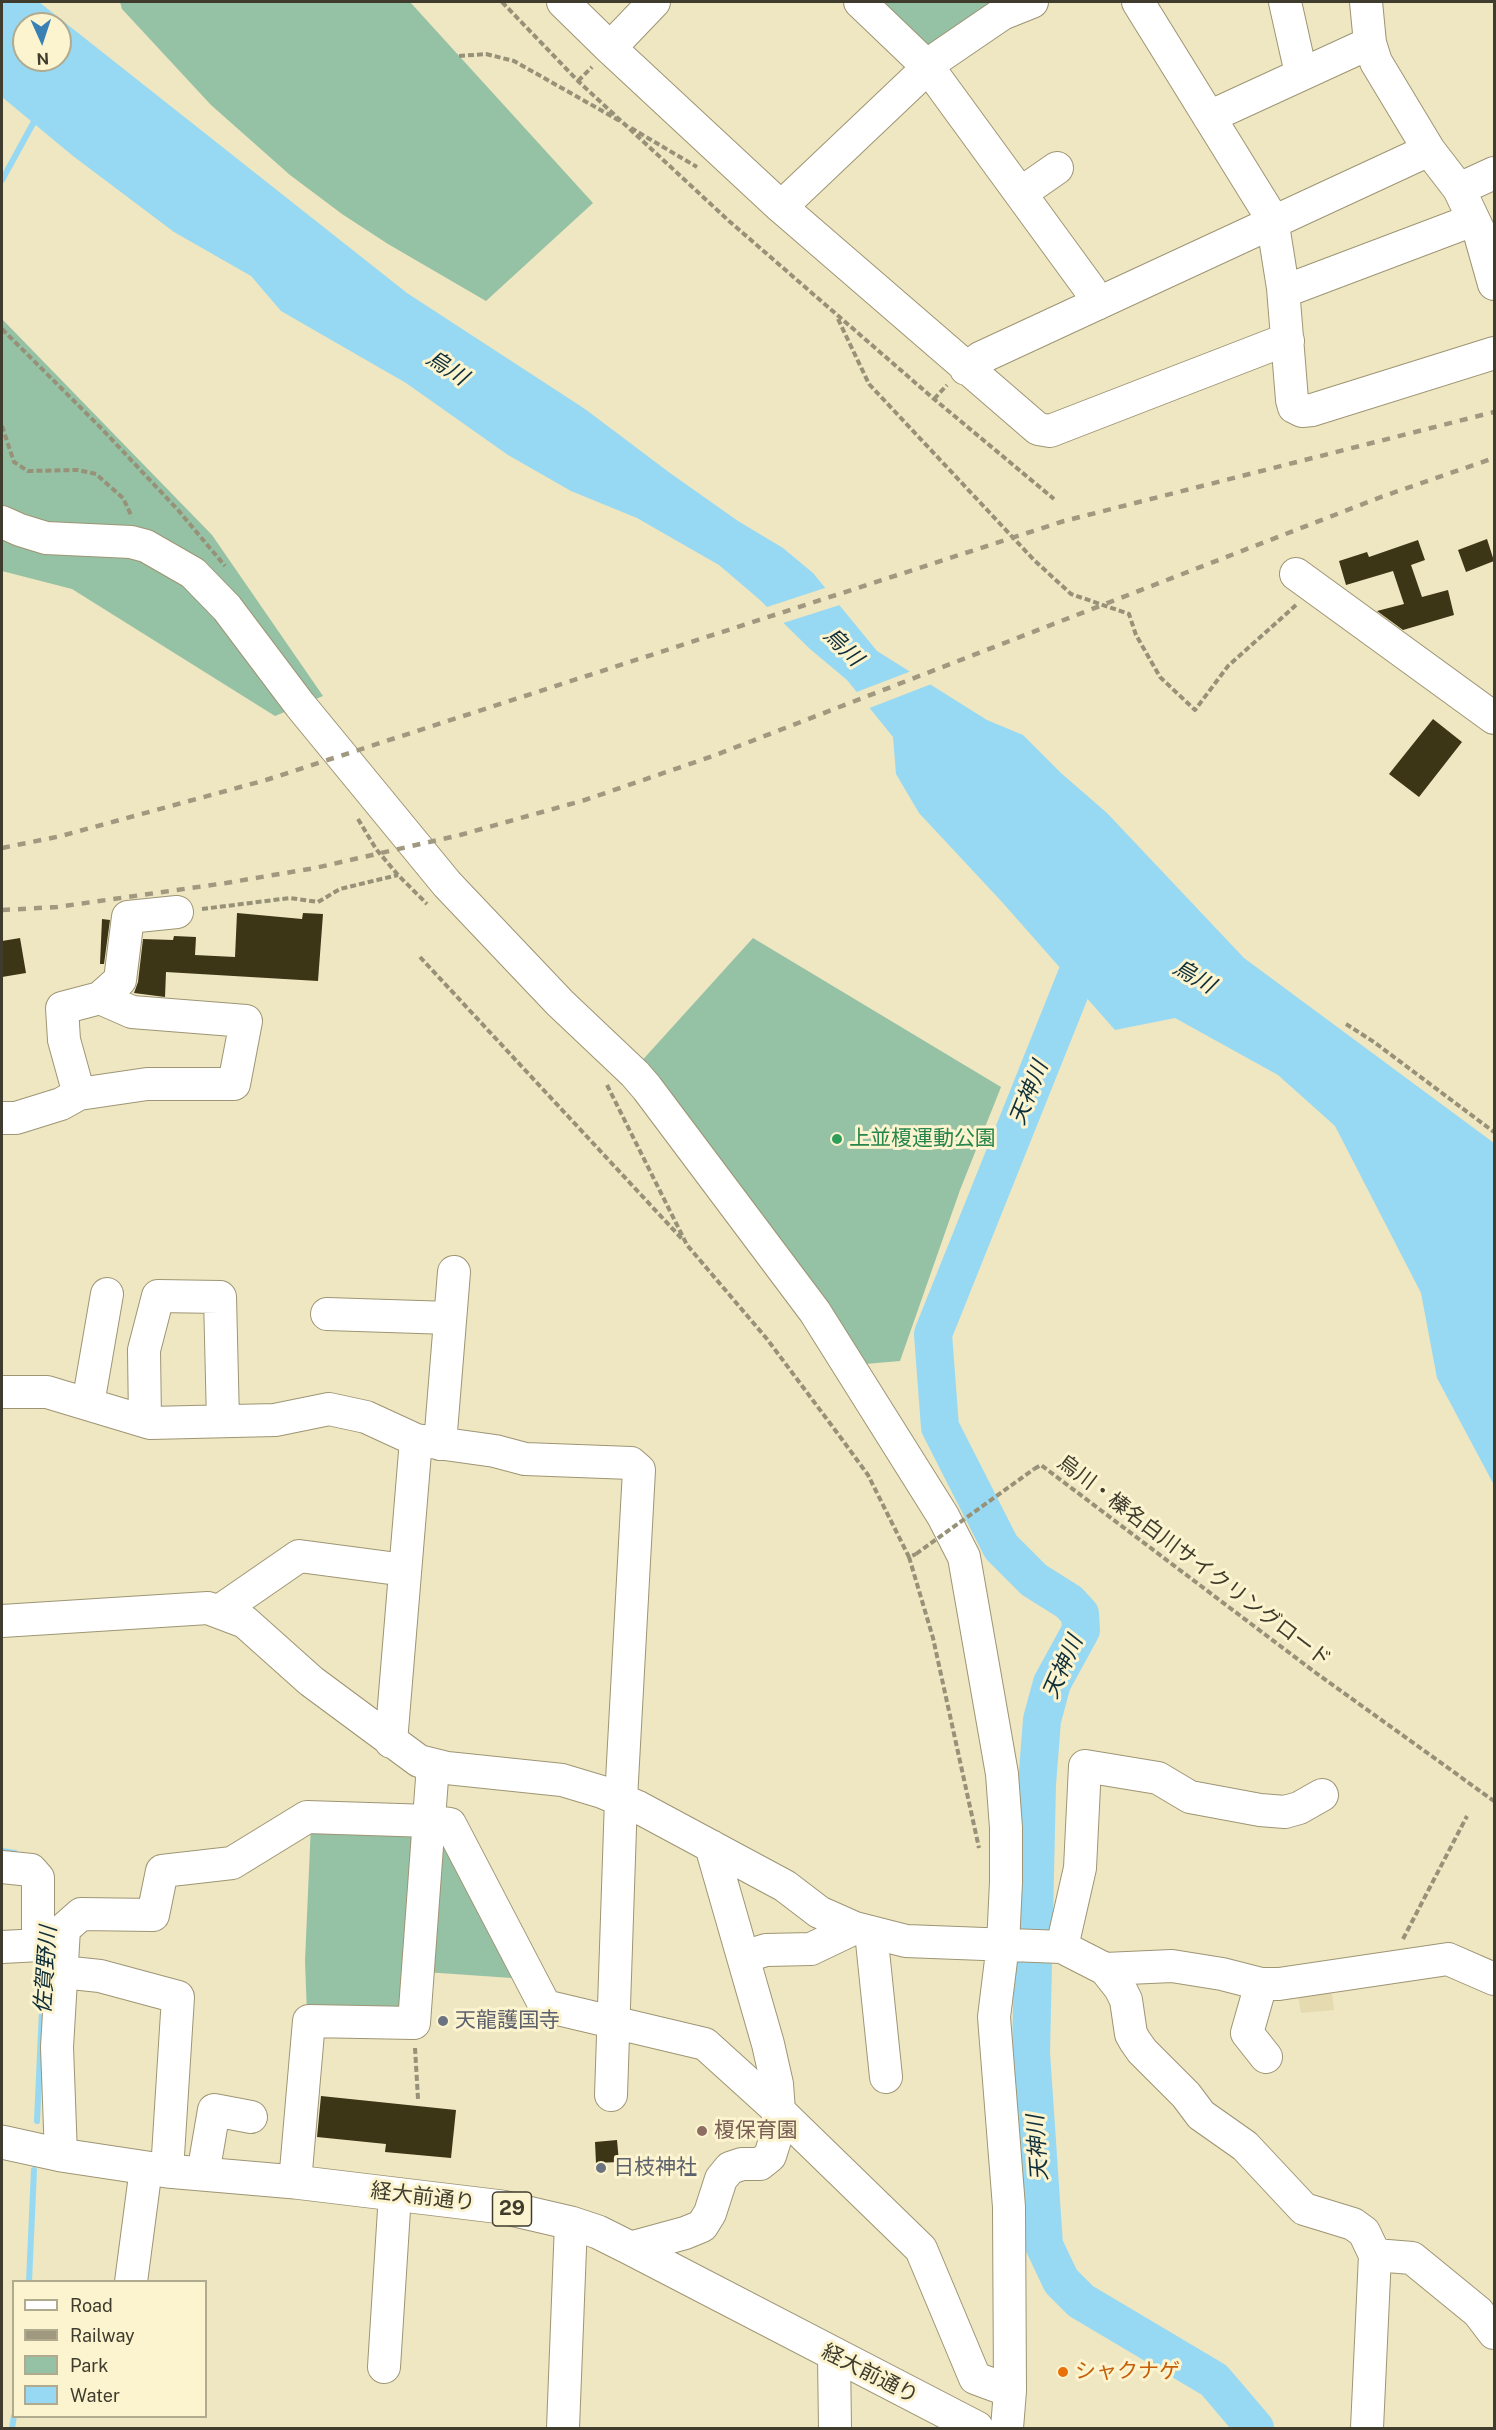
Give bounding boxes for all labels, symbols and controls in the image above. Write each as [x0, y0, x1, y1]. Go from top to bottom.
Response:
north arrow [12, 12, 72, 72]
text: N [36, 49, 50, 68]
water label: 烏川 [421, 345, 473, 391]
water label: 烏川 [818, 622, 868, 672]
water label: 烏川 [1168, 955, 1220, 999]
water label: 天神川 [1004, 1057, 1054, 1129]
place label: 上並榎運動公園 [849, 1126, 996, 1152]
marker: 上並榎運動公園 [830, 1132, 844, 1146]
street label: 烏川・榛名白川サイクリングロード [1052, 1450, 1336, 1672]
water label: 天神川 [1038, 1631, 1088, 1703]
water label: 佐賀野川 [30, 1925, 62, 2015]
place label: 天龍護国寺 [455, 2008, 560, 2034]
marker: 天龍護国寺 [436, 2014, 450, 2028]
water label: 天神川 [1023, 2114, 1053, 2182]
place label: 榎保育園 [714, 2118, 798, 2144]
marker: 榎保育園 [695, 2124, 709, 2138]
place label: 日枝神社 [613, 2155, 697, 2181]
marker: 日枝神社 [594, 2161, 608, 2175]
street label: 経大前通り [369, 2178, 477, 2216]
road number: 29 [492, 2192, 532, 2226]
legend [12, 2280, 207, 2418]
text: Road [70, 2295, 113, 2316]
text: Railway [70, 2325, 135, 2346]
street label: 経大前通り [818, 2339, 922, 2409]
text: Park [70, 2355, 108, 2376]
place label: シャクナゲ [1075, 2359, 1180, 2385]
marker: シャクナゲ [1056, 2365, 1070, 2379]
text: Water [70, 2385, 120, 2406]

